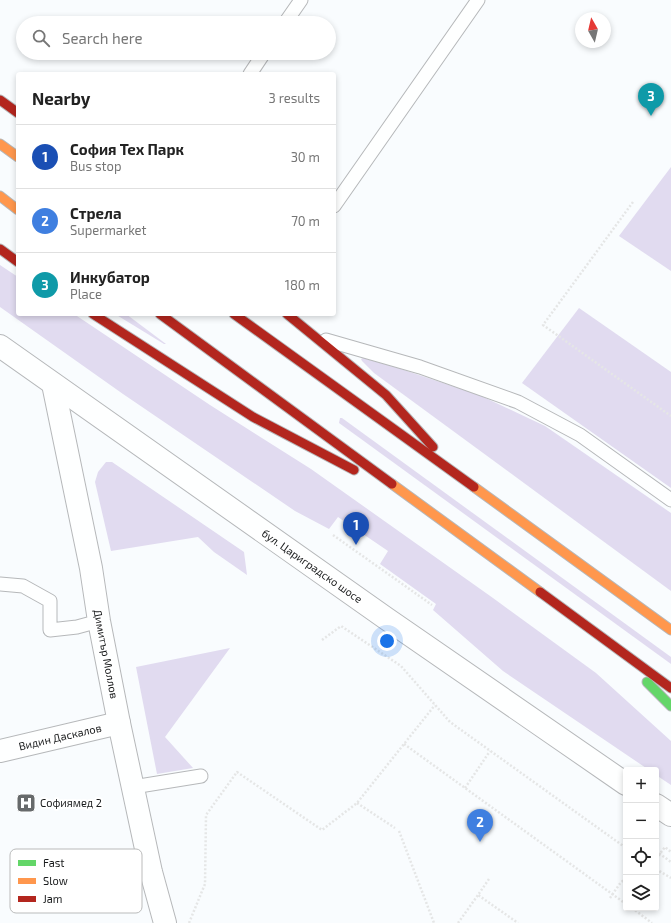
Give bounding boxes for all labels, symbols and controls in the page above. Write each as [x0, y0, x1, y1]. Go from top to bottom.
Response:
north arrow [575, 12, 611, 48]
search box [16, 16, 336, 60]
icon: search [30, 27, 52, 49]
text: Search here [62, 29, 143, 47]
pin: 3 [638, 83, 664, 116]
text: Nearby [32, 88, 90, 108]
text: 3 results [269, 90, 320, 106]
text: София Тех Парк [70, 140, 184, 158]
text: 1 [42, 149, 48, 165]
text: 30 m [291, 149, 320, 165]
text: Bus stop [70, 158, 121, 174]
text: Стрела [70, 204, 122, 222]
text: 2 [41, 213, 49, 229]
text: 70 m [291, 213, 320, 229]
text: Supermarket [70, 222, 147, 238]
text: Инкубатор [70, 268, 150, 286]
text: 3 [41, 277, 49, 293]
text: 180 m [285, 277, 320, 293]
text: Place [70, 286, 102, 302]
pin: 1 [343, 512, 369, 545]
street label: бул. Цариградско шосе [259, 526, 365, 606]
street label: Димитър Моллов [91, 608, 122, 700]
your location [377, 631, 397, 651]
street label: Видин Даскалов [17, 721, 103, 752]
map controls [623, 767, 659, 911]
button: + [623, 767, 659, 803]
hospital icon: Софиямед 2 [15, 792, 37, 814]
place label: Софиямед 2 [40, 796, 102, 809]
button: − [623, 803, 659, 839]
pin: 2 [467, 809, 493, 842]
button: locate [623, 839, 659, 875]
legend [10, 849, 142, 913]
text: Fast [43, 856, 65, 869]
text: Slow [43, 874, 68, 887]
button: layers [623, 875, 659, 911]
text: Jam [43, 892, 62, 905]

